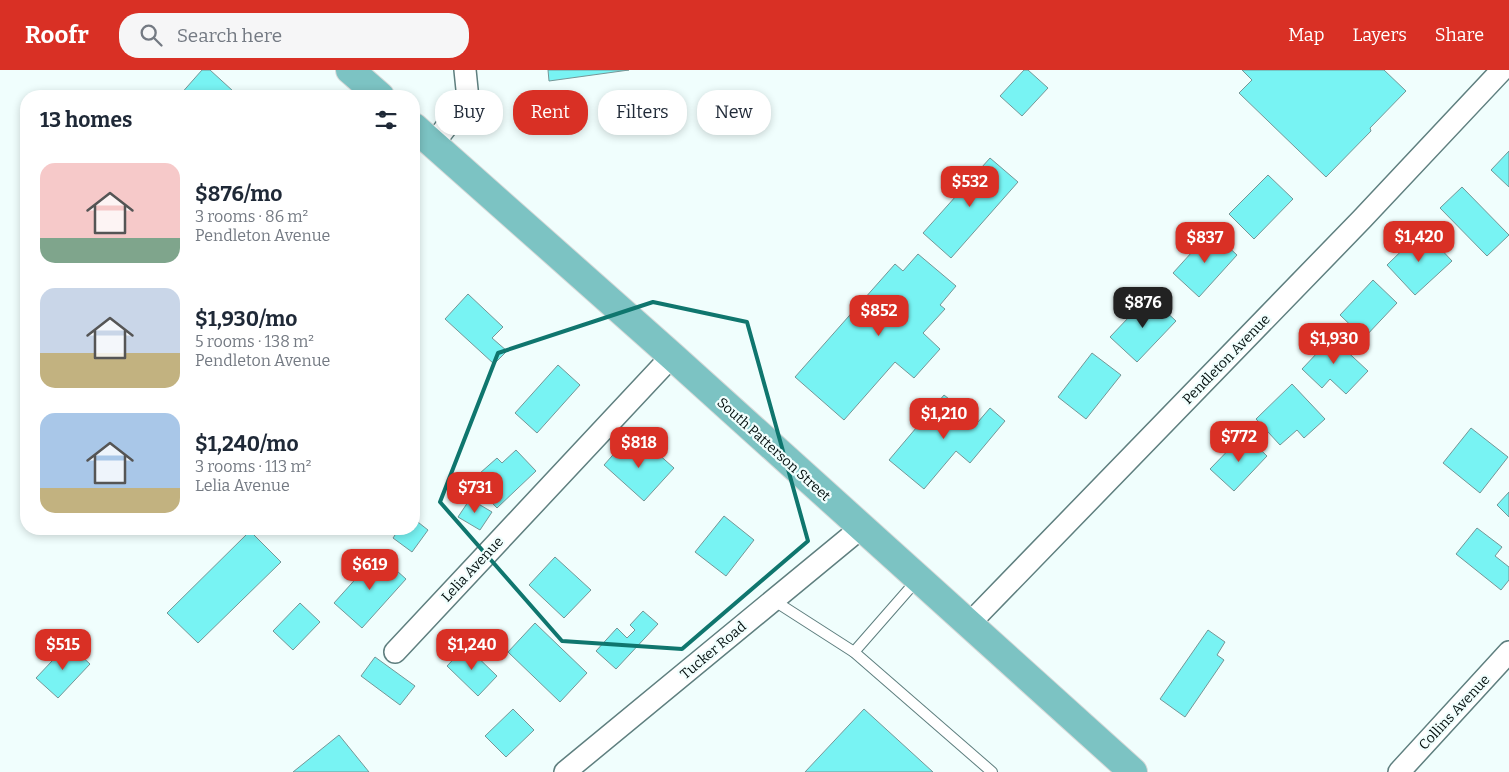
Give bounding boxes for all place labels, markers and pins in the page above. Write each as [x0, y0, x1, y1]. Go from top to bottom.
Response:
pin: $532 [940, 166, 1000, 208]
pin: $1,420 [1378, 220, 1460, 263]
pin: $837 [1175, 222, 1235, 264]
pin: $876 [1113, 286, 1173, 329]
pin: $852 [849, 294, 909, 337]
pin: $1,930 [1293, 322, 1375, 365]
pin: $1,210 [903, 398, 985, 440]
pin: $772 [1209, 420, 1269, 463]
pin: $818 [609, 426, 669, 469]
pin: $731 [445, 472, 505, 514]
pin: $619 [340, 548, 400, 591]
pin: $515 [33, 628, 93, 671]
pin: $1,240 [431, 628, 513, 671]

